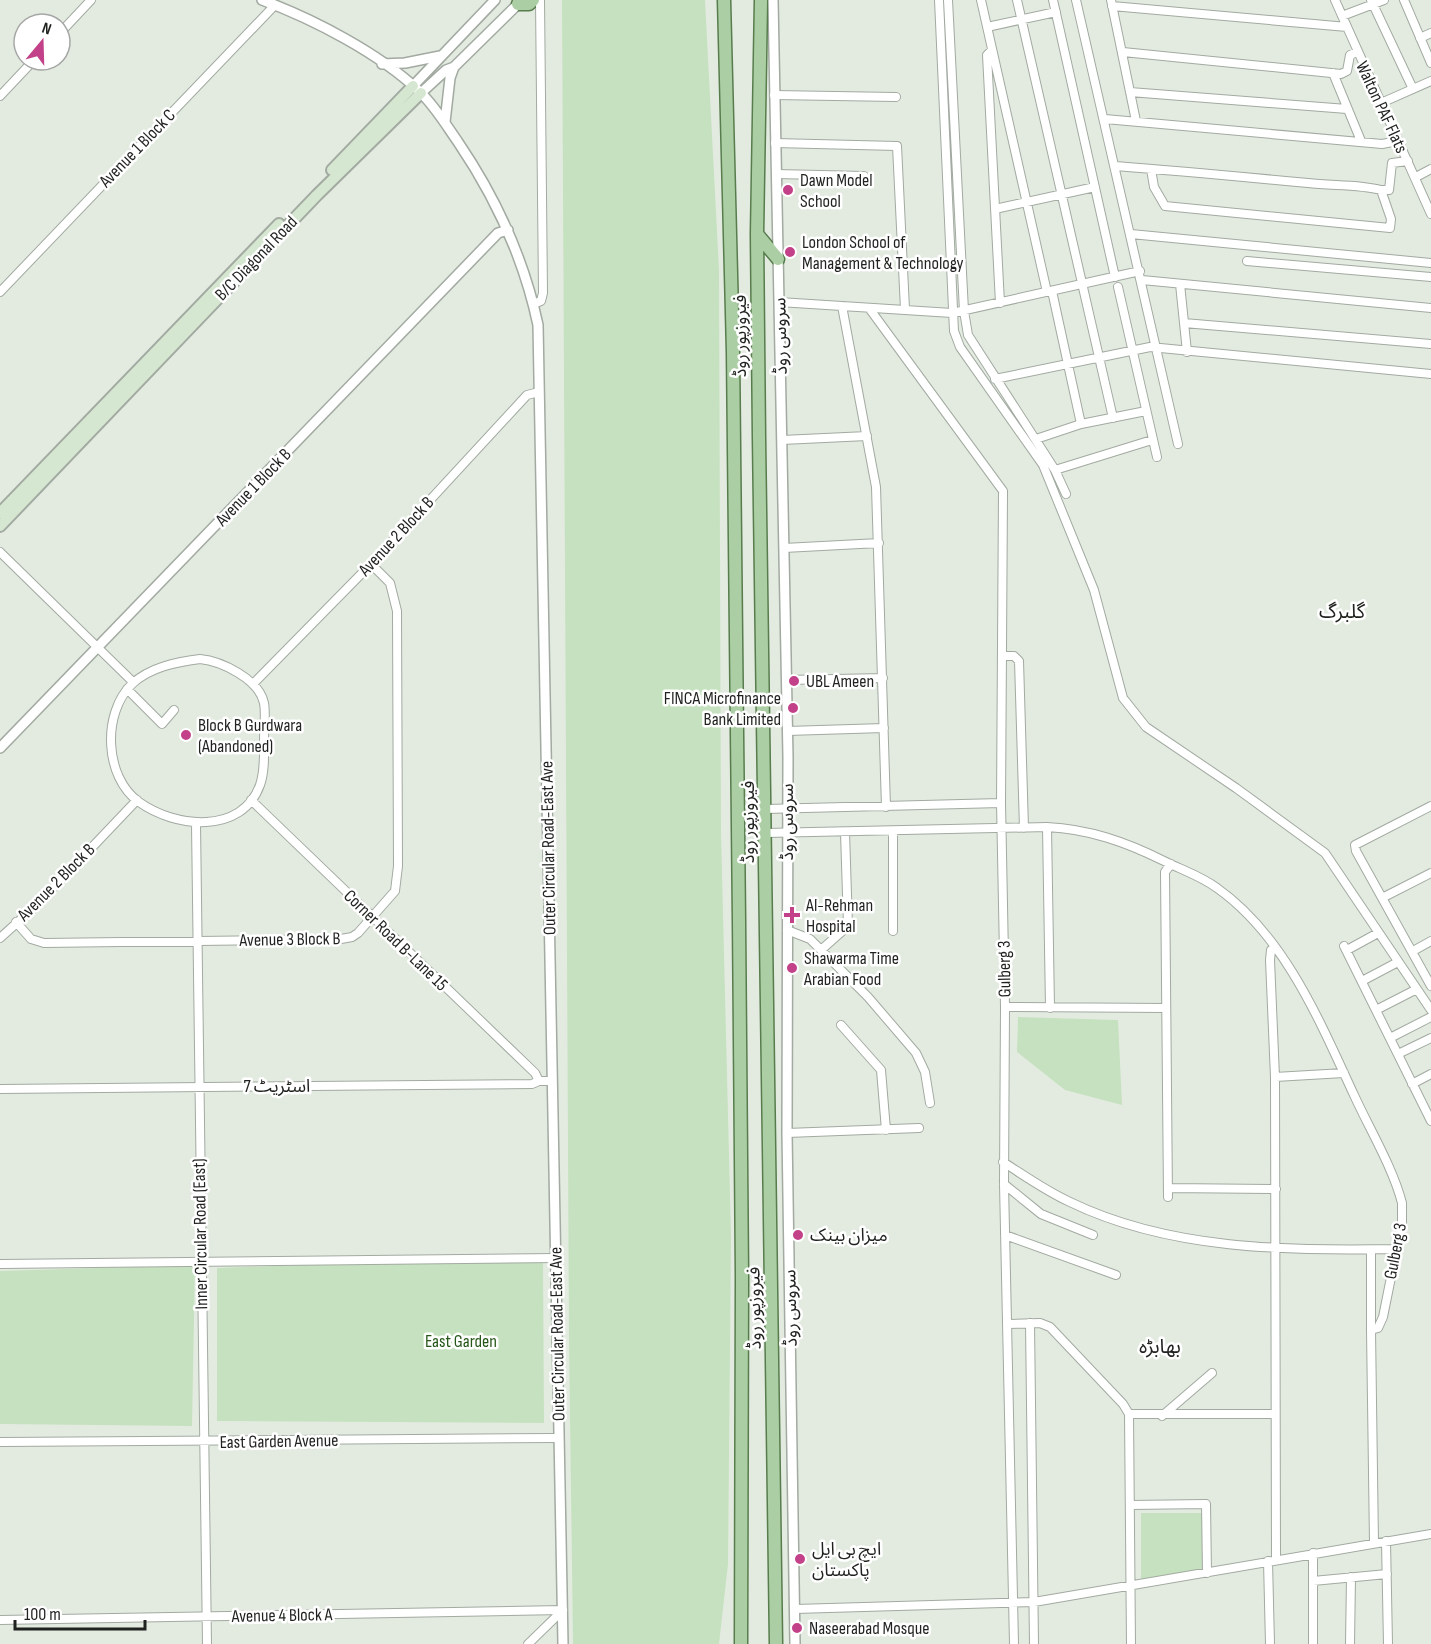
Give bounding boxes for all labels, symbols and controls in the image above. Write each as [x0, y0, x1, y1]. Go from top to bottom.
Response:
north arrow [12, 12, 72, 72]
text: N [39, 19, 54, 40]
street label: Walton PAF Flats [1351, 58, 1412, 156]
street label: Avenue 1 Block C [94, 105, 180, 193]
place label: Dawn Model School [800, 170, 873, 212]
marker: Dawn Model School [781, 183, 795, 197]
street label: B/C Diagonal Road [211, 212, 302, 305]
place label: London School of Management & Technology [802, 232, 964, 274]
marker: London School of Management & Technology [783, 245, 797, 259]
street label: فیروزپور روڈ [730, 295, 751, 377]
street label: سروس روڈ [769, 297, 792, 375]
street label: Avenue 1 Block B [210, 444, 296, 531]
street label: Avenue 2 Block B [354, 492, 438, 581]
district label: گلبرگ [1319, 600, 1366, 624]
place label: UBL Ameen [806, 671, 874, 692]
marker: UBL Ameen [787, 674, 801, 688]
place label: FINCA Microfinance Bank Limited [664, 688, 781, 730]
marker: FINCA Microfinance Bank Limited [786, 701, 800, 715]
place label: Block B Gurdwara (Abandoned) [198, 715, 302, 757]
marker: Block B Gurdwara (Abandoned) [179, 728, 193, 742]
street label: Outer Circular Road-East Ave [536, 761, 561, 935]
street label: فیروزپور روڈ [738, 781, 759, 863]
street label: سروس روڈ [777, 783, 798, 861]
street label: Avenue 2 Block B [13, 839, 99, 926]
street label: Corner Road B-Lane 15 [339, 885, 452, 995]
place label: Al-Rehman Hospital [805, 895, 873, 937]
marker: Al-Rehman Hospital [783, 906, 801, 924]
street label: Avenue 3 Block B [238, 928, 341, 951]
street label: Gulberg 3 [994, 940, 1015, 998]
place label: Shawarma Time Arabian Food [803, 948, 899, 990]
marker: Shawarma Time Arabian Food [785, 961, 799, 975]
street label: اسٹریٹ 7 [244, 1076, 310, 1097]
street label: Inner Circular Road (East) [189, 1158, 212, 1310]
street label: Gulberg 3 [1380, 1221, 1411, 1281]
place label: میزان بینک [810, 1225, 888, 1246]
marker: میزان بینک [791, 1228, 805, 1242]
street label: Outer Circular Road-East Ave [545, 1247, 570, 1421]
street label: فیروزپور روڈ [743, 1267, 766, 1349]
street label: سروس روڈ [779, 1269, 802, 1347]
park label: East Garden [425, 1331, 497, 1352]
district label: بھابڑہ [1139, 1335, 1181, 1359]
street label: East Garden Avenue [219, 1430, 339, 1453]
place label: ایچ بی ایل پاکستان [812, 1539, 881, 1581]
marker: ایچ بی ایل پاکستان [793, 1552, 807, 1566]
scale bar [15, 1593, 146, 1631]
text: 100 m [24, 1604, 61, 1625]
street label: Avenue 4 Block A [230, 1604, 333, 1627]
place label: Naseerabad Mosque [809, 1618, 929, 1639]
marker: Naseerabad Mosque [790, 1621, 804, 1635]

